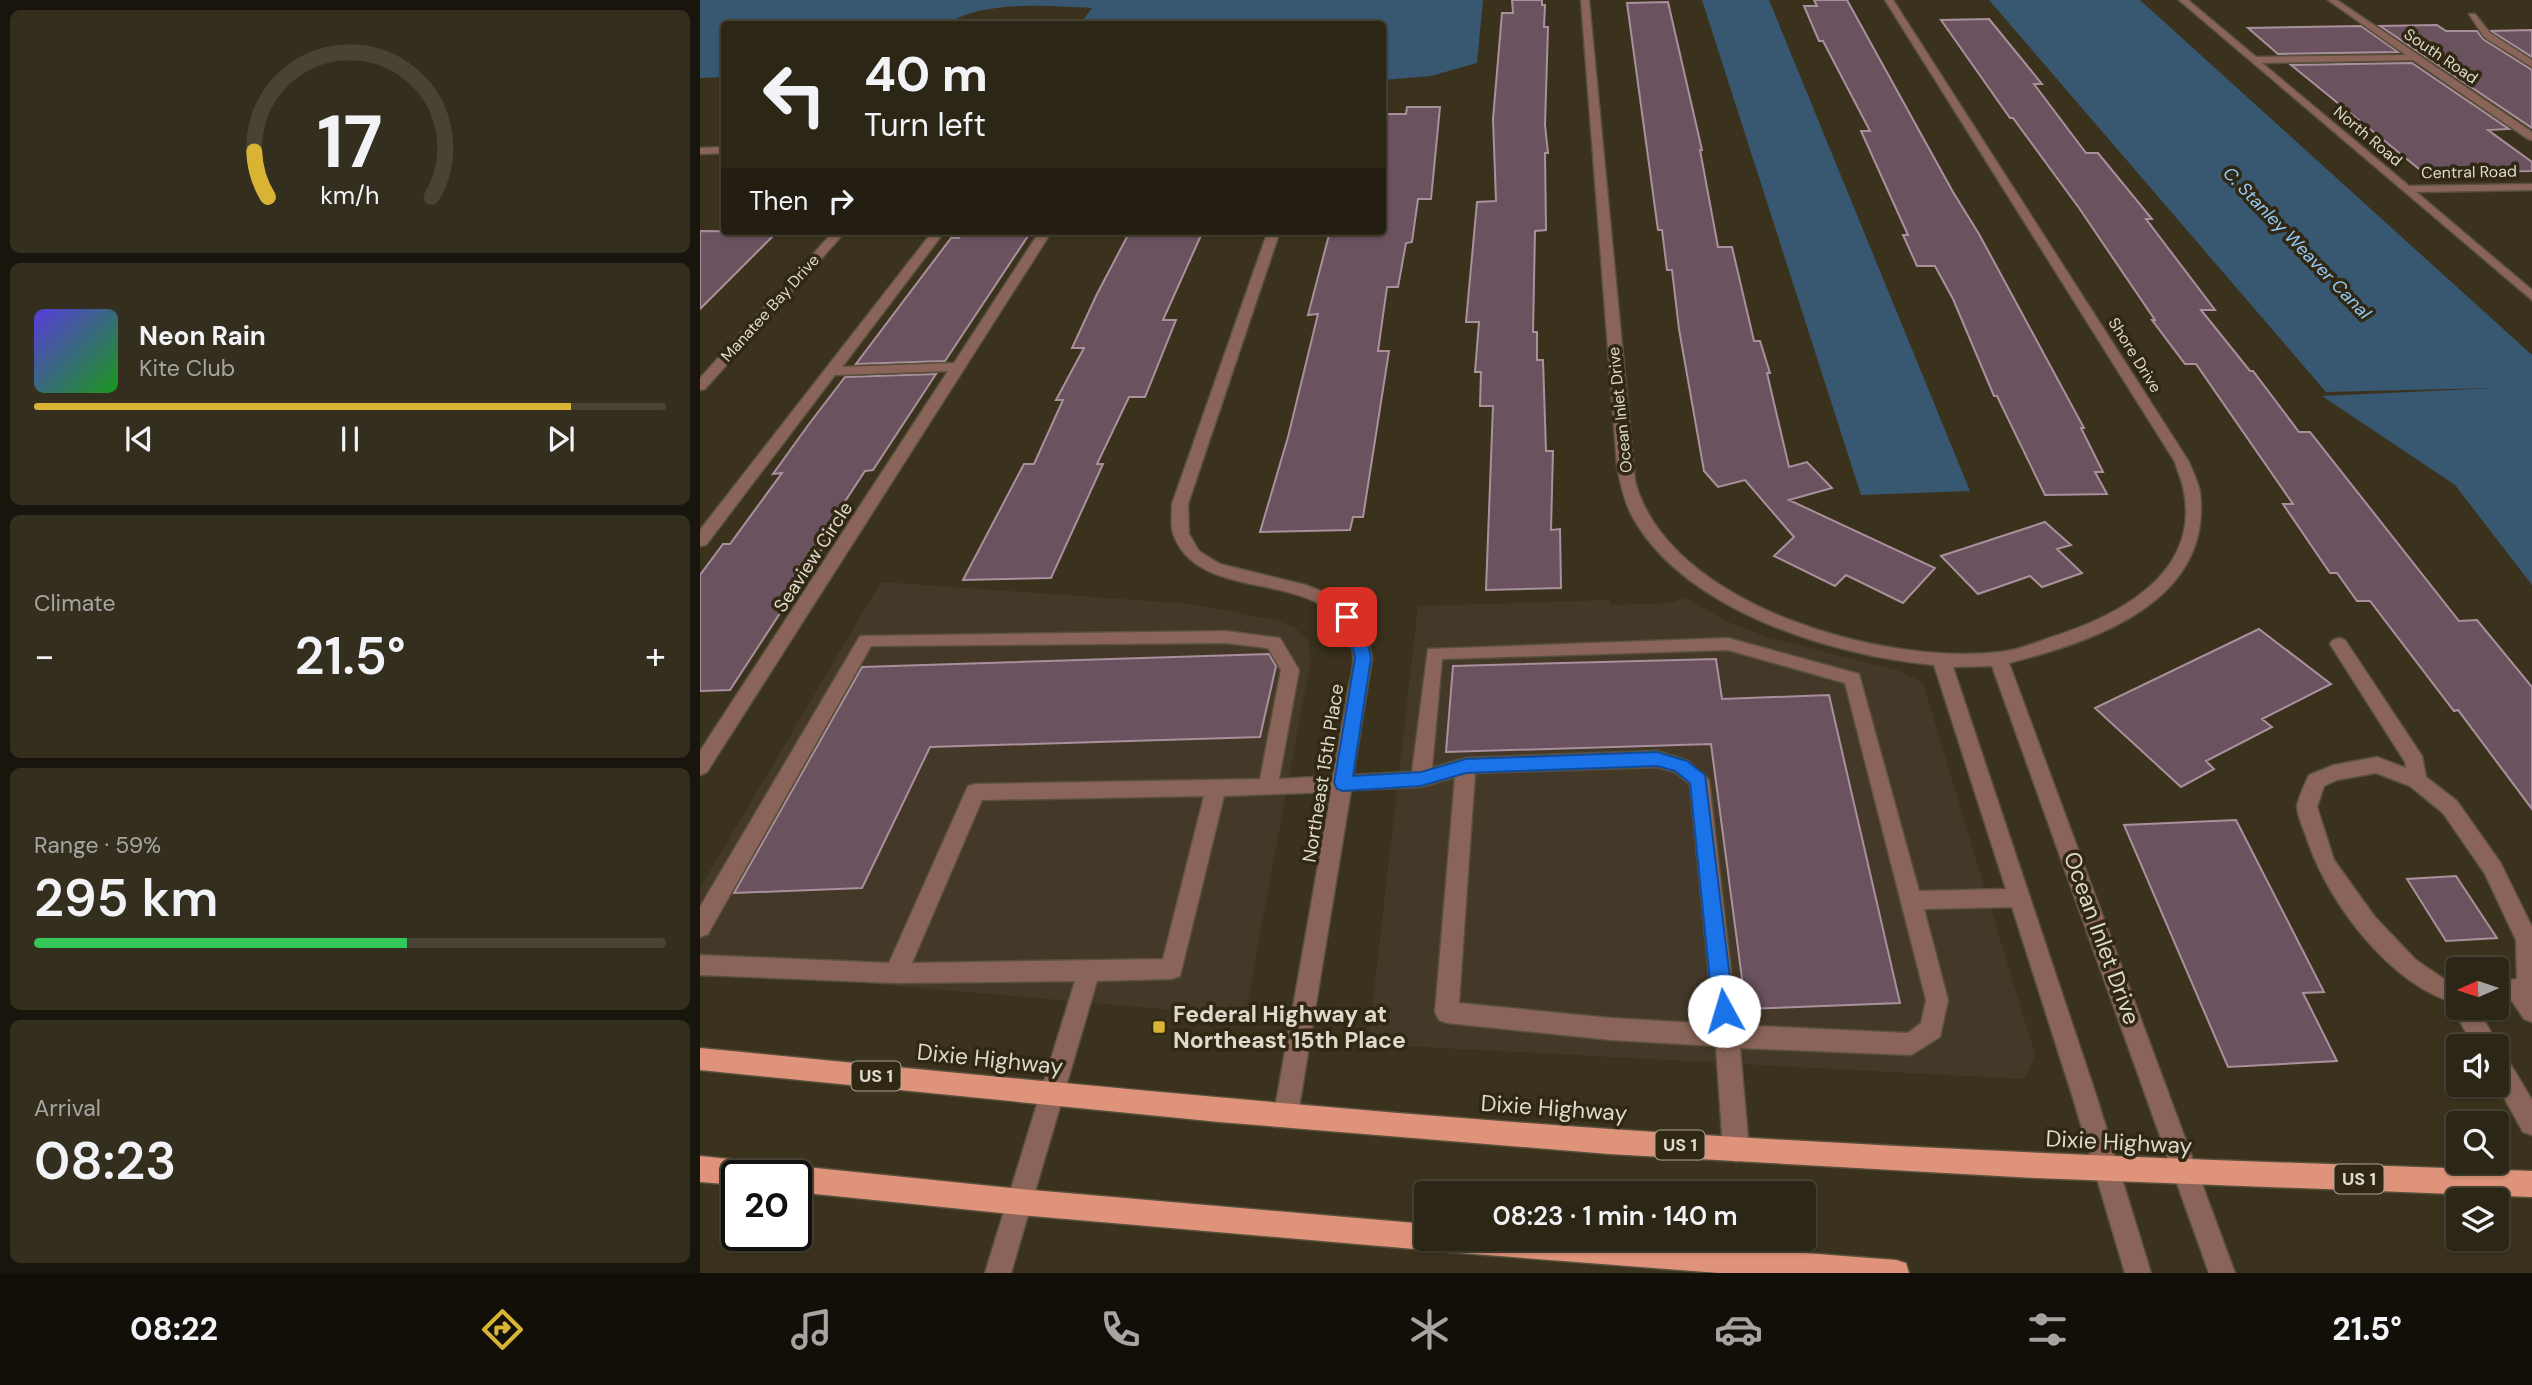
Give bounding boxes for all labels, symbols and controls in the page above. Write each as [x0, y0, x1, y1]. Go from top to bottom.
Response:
street label: South Road [2400, 24, 2482, 88]
text: 40 m [864, 42, 988, 106]
icon: left [749, 49, 840, 140]
text: 17 [317, 96, 383, 191]
street label: North Road [2329, 101, 2407, 171]
text: Turn left [864, 104, 986, 146]
street label: Central Road [2421, 161, 2517, 183]
water label: C. Stanley Weaver Canal [2218, 162, 2377, 325]
text: km/h [320, 179, 380, 212]
icon: right [822, 182, 860, 220]
text: Then [749, 184, 808, 218]
street label: Manatee Bay Drive [716, 250, 824, 366]
street label: Shore Drive [2104, 313, 2166, 397]
text: Neon Rain [139, 319, 266, 353]
street label: Ocean Inlet Drive [1603, 346, 1637, 474]
text: Kite Club [139, 353, 235, 383]
icon: previous [120, 420, 158, 458]
icon: pause [331, 420, 369, 458]
icon: next [542, 420, 580, 458]
street label: Seaview Circle [768, 497, 858, 617]
pin [1317, 587, 1377, 647]
text: Climate [34, 588, 116, 618]
icon: arrive [1328, 598, 1366, 636]
text: 21.5° [294, 622, 406, 690]
text: − [34, 631, 55, 681]
text: + [645, 631, 666, 681]
street label: Northeast 15th Place [1297, 682, 1349, 864]
text: Range · 59% [34, 830, 161, 860]
street label: Ocean Inlet Drive [2057, 847, 2147, 1029]
text: 295 km [34, 864, 219, 932]
north arrow [2446, 957, 2510, 1020]
map controls [2446, 957, 2509, 1251]
position arrow [1687, 974, 1761, 1048]
place label: Federal Highway at Northeast 15th Place [1173, 999, 1406, 1055]
marker: Federal Highway at Northeast 15th Place [1151, 1019, 1167, 1035]
button: sound [2446, 1034, 2509, 1097]
street label: Dixie Highway [915, 1036, 1065, 1082]
road number: US 1 [852, 1062, 900, 1091]
street label: Dixie Highway [1480, 1088, 1628, 1128]
text: Arrival [34, 1093, 101, 1123]
button: search [2446, 1111, 2509, 1174]
street label: Dixie Highway [2045, 1123, 2193, 1161]
text: 08:23 [34, 1127, 176, 1195]
road number: US 1 [1656, 1130, 1704, 1160]
speed limit sign: 20 [721, 1160, 812, 1251]
road number: US 1 [2334, 1164, 2384, 1194]
button: layers [2446, 1188, 2509, 1251]
text: 08:23 · 1 min · 140 m [1492, 1199, 1738, 1233]
icon: directions [478, 1305, 527, 1354]
icon: music [787, 1305, 836, 1354]
icon: phone [1096, 1305, 1145, 1354]
icon: climate [1405, 1305, 1454, 1354]
icon: car [1714, 1305, 1763, 1354]
icon: filters [2023, 1305, 2072, 1354]
text: 08:22 [130, 1308, 218, 1350]
text: 21.5° [2332, 1308, 2402, 1350]

